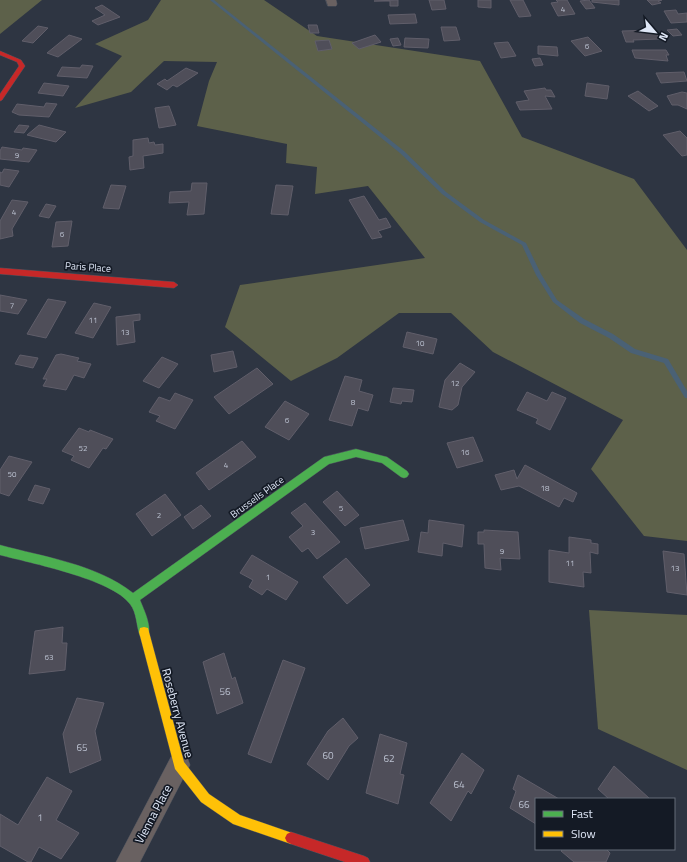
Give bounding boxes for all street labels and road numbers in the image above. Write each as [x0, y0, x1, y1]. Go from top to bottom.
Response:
street label: Paris Place [65, 258, 111, 276]
street label: Brussells Place [227, 472, 287, 522]
street label: Roseberry Avenue [157, 666, 199, 760]
street label: Vienna Place [130, 781, 176, 847]

